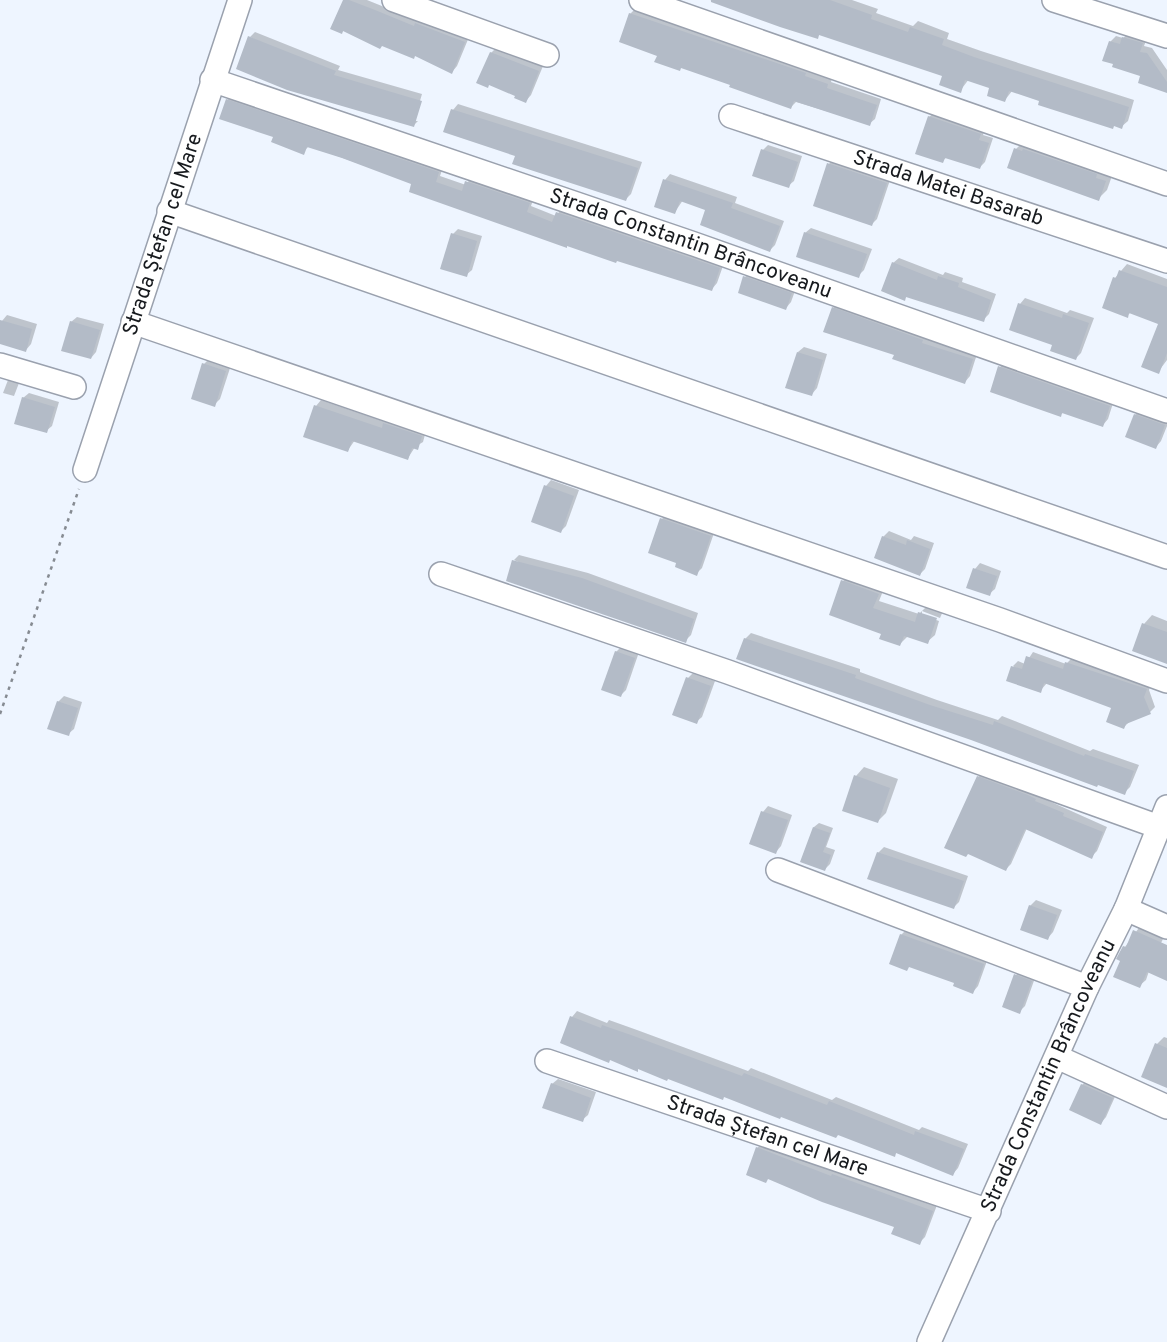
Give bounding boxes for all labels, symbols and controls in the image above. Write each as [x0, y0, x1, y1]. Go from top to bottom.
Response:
street label: Strada Ștefan cel Mare [117, 130, 209, 339]
street label: Strada Matei Basarab [849, 144, 1047, 233]
street label: Strada Constantin Brâncoveanu [546, 182, 836, 305]
street label: Strada Constantin Brâncoveanu [975, 934, 1122, 1217]
street label: Strada Ștefan cel Mare [663, 1089, 872, 1183]

